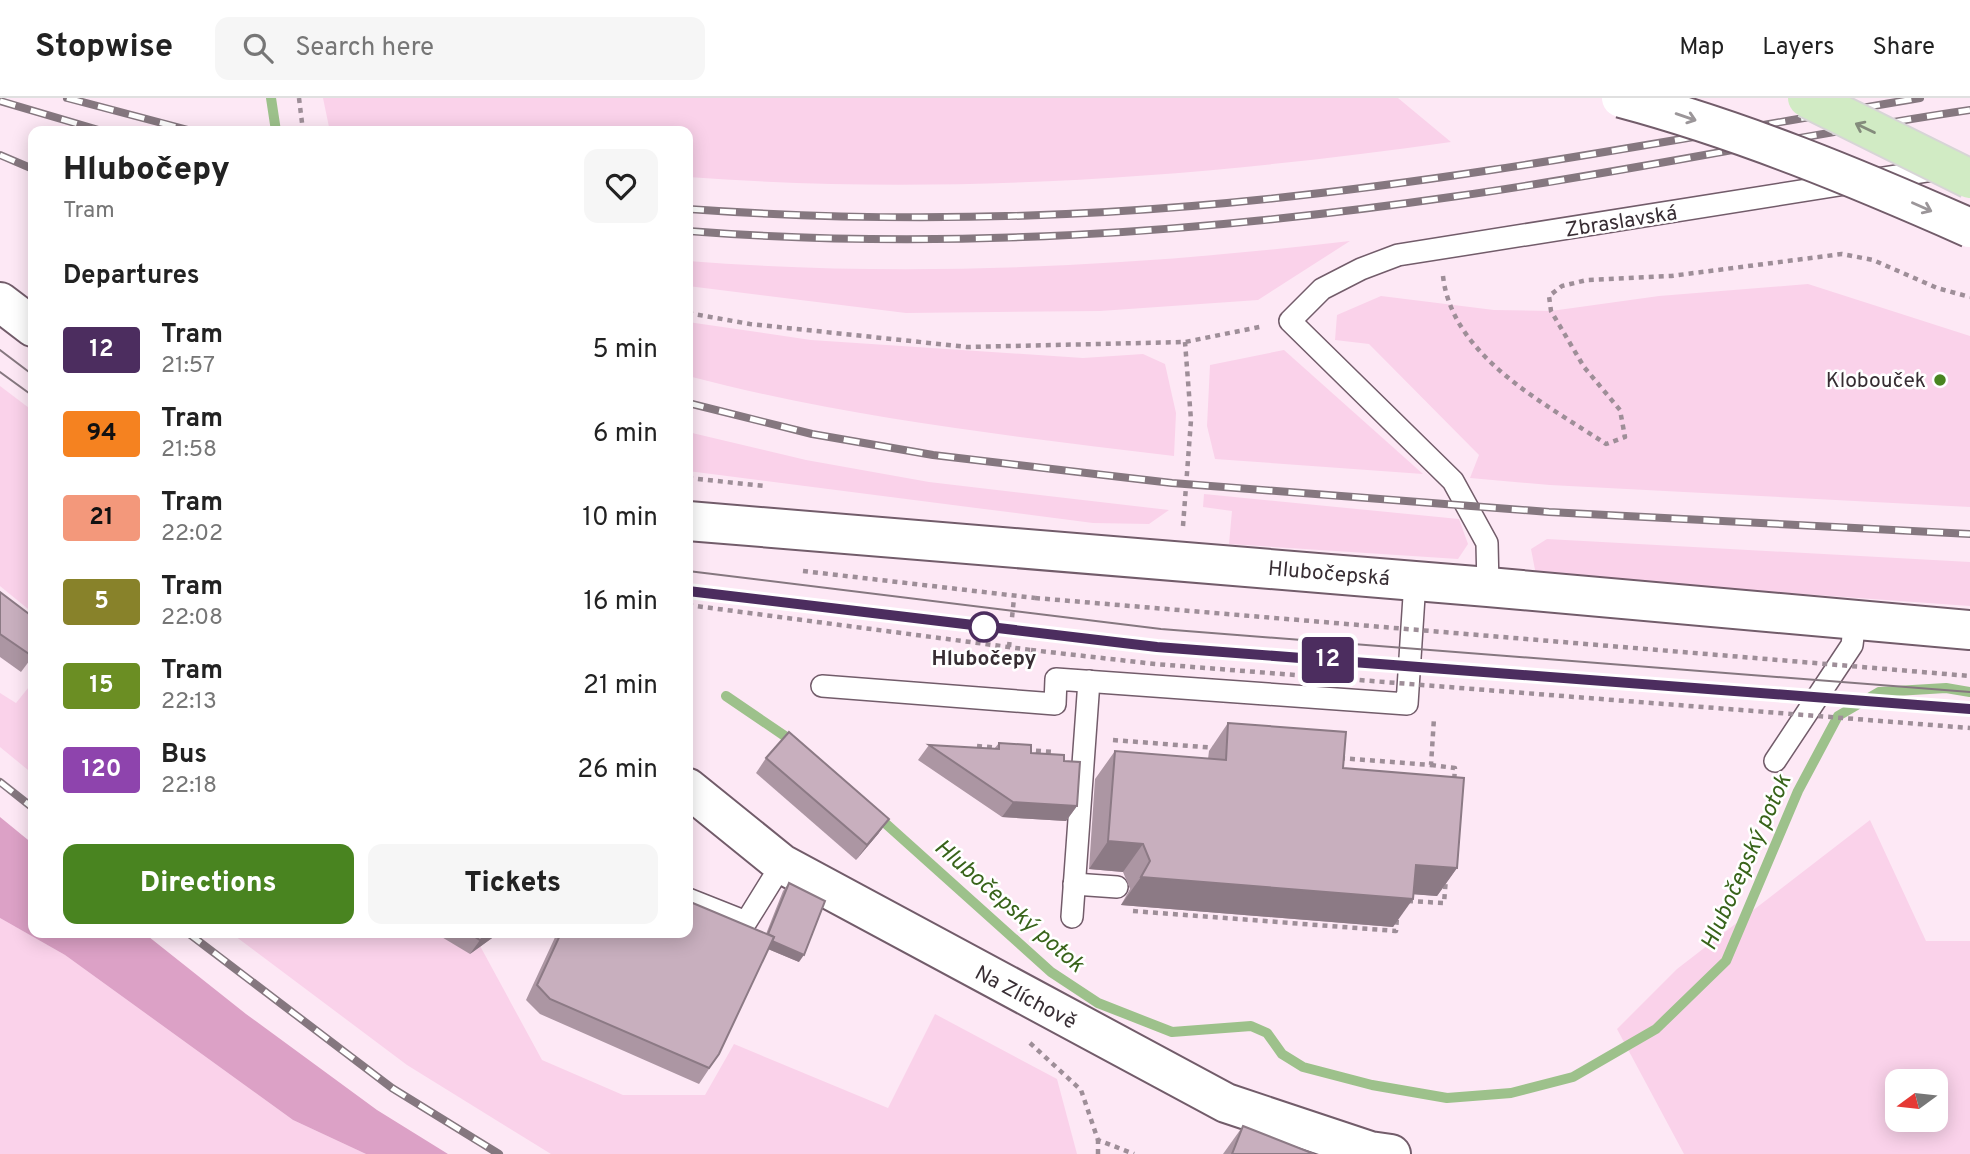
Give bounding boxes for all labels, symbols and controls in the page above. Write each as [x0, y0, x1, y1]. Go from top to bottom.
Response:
search box [215, 17, 705, 80]
text: Stopwise [35, 27, 173, 69]
icon: search [239, 29, 277, 67]
text: Search here [295, 32, 434, 65]
text: Map [1679, 33, 1724, 63]
text: Layers [1762, 33, 1834, 63]
text: Share [1872, 33, 1935, 63]
one-way arrow [1675, 112, 1697, 124]
one-way arrow [1855, 120, 1876, 134]
button: heart [584, 149, 658, 223]
text: Hlubočepy [63, 150, 230, 192]
text: Tram [63, 197, 115, 226]
street label: Zbraslavská [1563, 200, 1679, 245]
one-way arrow [1911, 201, 1932, 214]
text: Departures [63, 260, 200, 293]
text: Tram [161, 319, 223, 352]
text: 5 min [592, 334, 658, 367]
text: 12 [89, 335, 114, 365]
text: 21:57 [161, 352, 215, 381]
place label: Klobouček [1826, 368, 1926, 395]
marker: Klobouček [1932, 372, 1948, 388]
text: Tram [161, 403, 223, 436]
text: 6 min [593, 418, 658, 451]
text: 94 [86, 419, 117, 449]
text: 21:58 [161, 436, 217, 465]
text: Tram [161, 487, 223, 520]
text: 10 min [582, 502, 658, 535]
text: 21 [89, 503, 114, 533]
text: 22:02 [161, 520, 223, 549]
street label: Hlubočepská [1267, 556, 1391, 593]
text: Tram [161, 571, 223, 604]
text: 16 min [583, 586, 658, 619]
text: 5 [94, 587, 109, 617]
text: 22:08 [161, 604, 223, 633]
marker: Hlubočepy [969, 612, 999, 642]
line badge: 12 [1296, 637, 1360, 683]
text: 12 [1316, 645, 1340, 675]
place label: Hlubočepy [931, 646, 1037, 673]
text: Tram [161, 655, 223, 688]
text: 21 min [583, 670, 658, 703]
text: 15 [89, 671, 114, 701]
text: 22:13 [161, 688, 217, 717]
text: Bus [161, 739, 207, 772]
text: 26 min [577, 754, 658, 787]
text: 120 [81, 755, 122, 785]
water label: Hlubočepský potok [1696, 770, 1799, 955]
text: 22:18 [161, 772, 217, 801]
water label: Hlubočepský potok [927, 834, 1090, 980]
button: Directions [63, 844, 354, 924]
button: Tickets [368, 844, 658, 924]
street label: Na Zlíchově [970, 960, 1081, 1036]
north arrow [1885, 1069, 1948, 1132]
map controls [1885, 1069, 1948, 1132]

